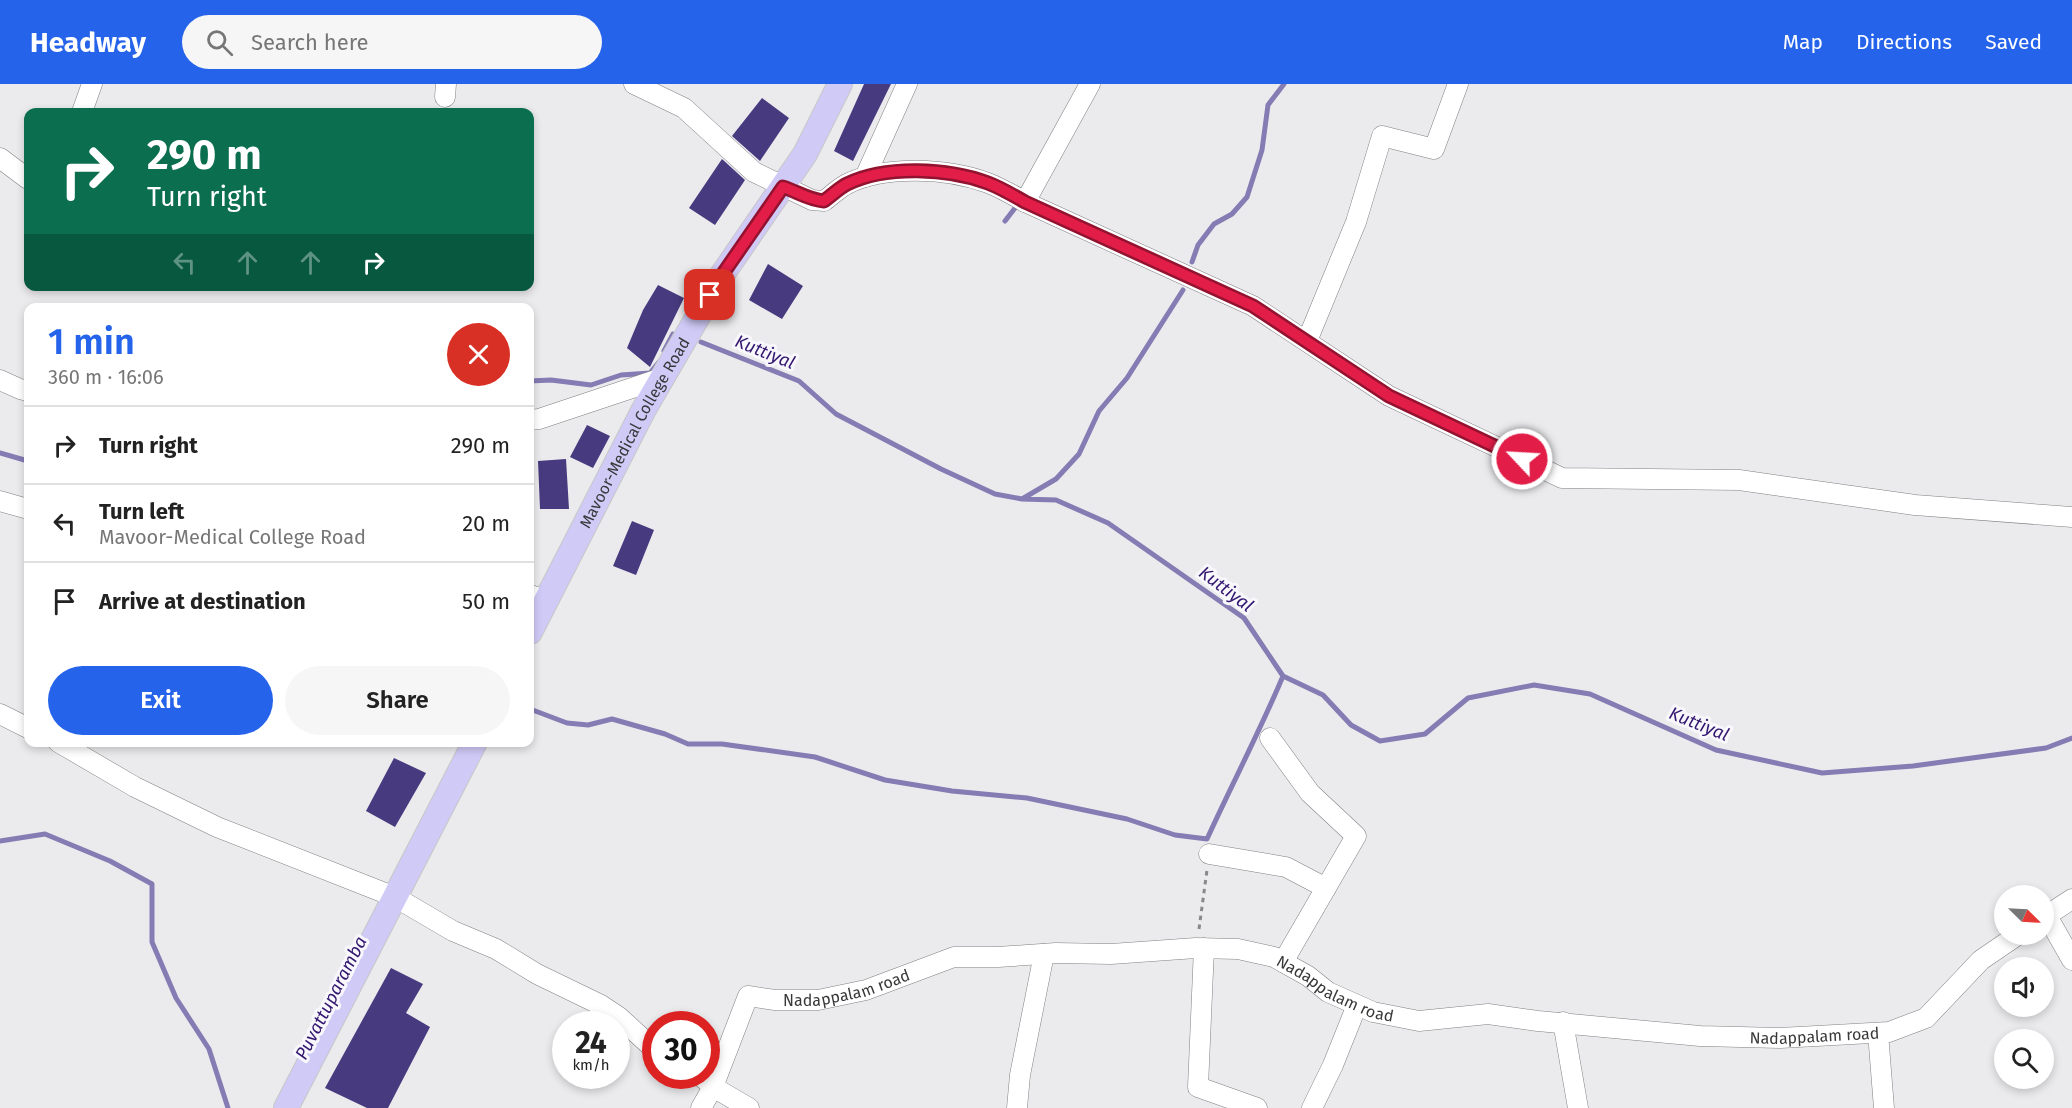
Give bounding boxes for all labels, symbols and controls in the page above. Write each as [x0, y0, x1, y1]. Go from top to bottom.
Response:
search box [182, 15, 602, 69]
text: Headway [30, 26, 146, 59]
icon: search [203, 26, 236, 59]
text: Search here [251, 29, 369, 56]
text: Map [1783, 29, 1823, 55]
text: Directions [1856, 29, 1952, 55]
text: Saved [1985, 29, 2042, 55]
text: 290 m [147, 130, 262, 180]
icon: right [48, 132, 126, 210]
text: Turn right [147, 181, 267, 213]
icon: left [168, 246, 201, 279]
icon: ahead [231, 246, 264, 279]
icon: ahead [294, 246, 327, 279]
icon: right [357, 246, 390, 279]
pin [684, 269, 735, 320]
icon: arrive [693, 278, 726, 311]
text: 1 min [48, 320, 135, 364]
button: close [447, 323, 510, 386]
water label: Kuttiyal [732, 330, 798, 374]
street label: Mavoor-Medical College Road [576, 334, 694, 531]
text: 360 m · 16:06 [48, 365, 164, 389]
position arrow [1490, 427, 1554, 491]
icon: right [48, 429, 81, 462]
text: Turn right [99, 432, 198, 459]
text: 290 m [451, 432, 510, 459]
text: Turn left [99, 498, 184, 525]
icon: left [48, 507, 81, 540]
text: 20 m [462, 510, 510, 537]
text: Mavoor-Medical College Road [99, 525, 366, 549]
water label: Kuttiyal [1194, 561, 1258, 617]
icon: arrive [48, 585, 81, 618]
text: Arrive at destination [99, 588, 306, 615]
text: 50 m [462, 588, 510, 615]
button: Exit [48, 666, 273, 735]
button: Share [285, 666, 510, 735]
water label: Kuttiyal [1666, 702, 1732, 746]
north arrow [1994, 885, 2054, 945]
map controls [1994, 885, 2054, 1089]
water label: Puvattuparamba [290, 933, 372, 1063]
street label: Nadappalam road [1273, 951, 1395, 1026]
button: sound [1994, 957, 2054, 1017]
street label: Nadappalam road [783, 965, 913, 1010]
speed limit sign: 30 [642, 1011, 720, 1089]
street label: Nadappalam road [1749, 1024, 1880, 1048]
text: 24 [575, 1025, 607, 1061]
button: search [1994, 1029, 2054, 1089]
text: km/h [572, 1056, 610, 1074]

